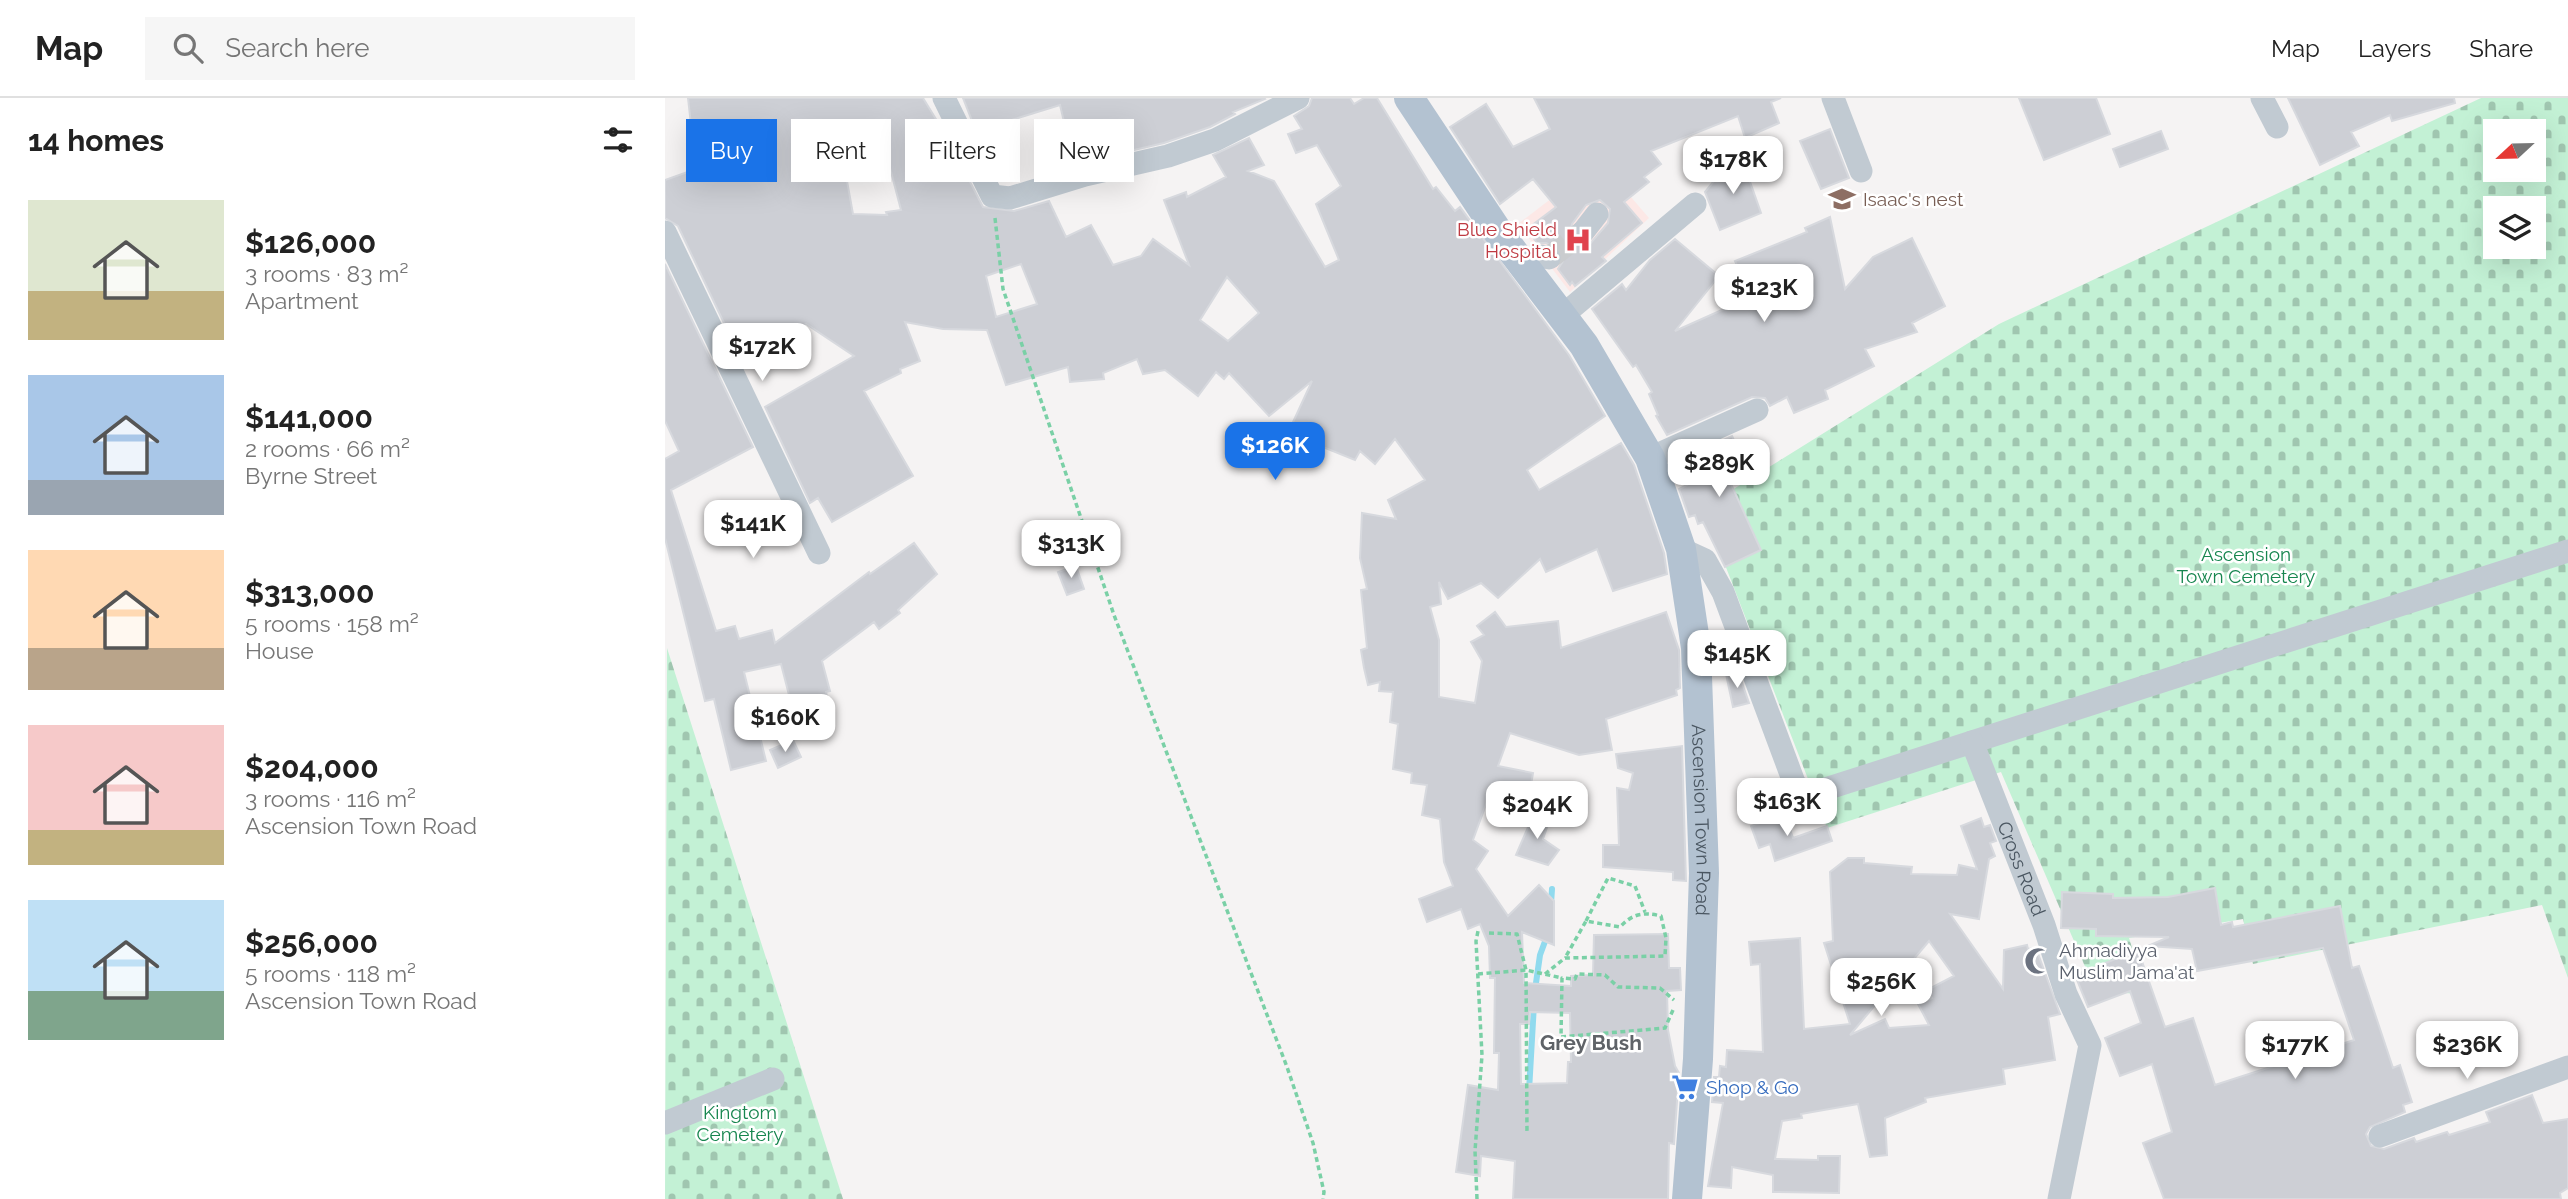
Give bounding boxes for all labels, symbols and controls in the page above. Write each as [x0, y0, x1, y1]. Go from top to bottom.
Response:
search box [145, 17, 635, 80]
text: Map [35, 29, 103, 68]
icon: search [169, 29, 207, 67]
text: Search here [225, 33, 370, 63]
text: Map [2271, 34, 2320, 63]
text: Layers [2358, 34, 2431, 63]
text: Share [2469, 34, 2533, 63]
chip: Buy [686, 119, 777, 182]
chip: Rent [791, 119, 891, 182]
chip: Filters [905, 119, 1020, 182]
chip: New [1034, 119, 1134, 182]
north arrow [2483, 119, 2546, 182]
map controls [2483, 119, 2546, 259]
icon: filters [599, 121, 637, 159]
text: 14 homes [28, 123, 164, 158]
pin: $178K [1684, 136, 1782, 196]
text: $178K [1699, 145, 1767, 172]
school or university icon: Isaac's nest [1827, 184, 1857, 214]
place label: Isaac's nest [1863, 188, 1964, 210]
button: layers [2483, 196, 2546, 259]
place label: Blue Shield Hospital [1457, 218, 1558, 262]
text: $126,000 [245, 225, 376, 260]
hospital icon: Blue Shield Hospital [1563, 225, 1593, 255]
icon: home [84, 228, 168, 312]
text: 3 rooms · 83 m² [245, 260, 408, 287]
pin: $123K [1715, 264, 1813, 324]
text: $123K [1730, 273, 1798, 300]
text: Apartment [245, 287, 359, 314]
pin: $172K [713, 324, 811, 383]
text: $172K [728, 332, 796, 359]
text: $141,000 [245, 400, 373, 435]
icon: home [84, 403, 168, 487]
pin: $126K [1226, 422, 1324, 482]
text: $126K [1241, 431, 1309, 458]
text: 2 rooms · 66 m² [245, 435, 410, 462]
pin: $289K [1670, 440, 1768, 499]
text: $289K [1684, 448, 1754, 475]
text: Byrne Street [245, 462, 377, 489]
pin: $141K [704, 500, 802, 560]
text: $141K [720, 509, 786, 536]
pin: $313K [1022, 520, 1120, 580]
text: $313K [1038, 529, 1104, 556]
park label: Ascension Town Cemetery [2177, 543, 2315, 587]
text: $313,000 [245, 575, 374, 610]
icon: home [84, 578, 168, 662]
text: 5 rooms · 158 m² [245, 610, 419, 637]
pin: $145K [1688, 630, 1786, 690]
text: House [245, 637, 314, 664]
text: $145K [1703, 639, 1771, 666]
pin: $160K [736, 694, 834, 754]
text: $160K [750, 703, 820, 730]
street label: Ascension Town Road [1688, 724, 1715, 916]
text: $204,000 [245, 750, 379, 785]
icon: home [84, 753, 168, 837]
pin: $163K [1738, 778, 1836, 838]
pin: $204K [1488, 782, 1586, 841]
text: 3 rooms · 116 m² [245, 785, 416, 812]
text: $163K [1753, 787, 1821, 814]
text: $204K [1502, 790, 1572, 817]
text: Ascension Town Road [245, 812, 477, 839]
street label: Cross Road [1993, 818, 2050, 919]
text: $256,000 [245, 925, 378, 960]
icon: home [84, 928, 168, 1012]
place label: Ahmadiyya Muslim Jama'at [2059, 939, 2195, 983]
mosque icon: Ahmadiyya Muslim Jama'at [2023, 946, 2053, 976]
pin: $256K [1832, 958, 1930, 1018]
text: 5 rooms · 118 m² [245, 960, 416, 987]
text: $256K [1846, 967, 1916, 994]
text: Ascension Town Road [245, 987, 477, 1014]
pin: $177K [2246, 1021, 2344, 1081]
pin: $236K [2418, 1021, 2516, 1081]
district label: Grey Bush [1540, 1030, 1642, 1055]
text: $177K [2261, 1030, 2329, 1057]
text: $236K [2432, 1030, 2502, 1057]
supermarket icon: Shop & Go [1670, 1072, 1700, 1102]
place label: Shop & Go [1706, 1076, 1799, 1098]
park label: Kingtom Cemetery [696, 1101, 784, 1145]

